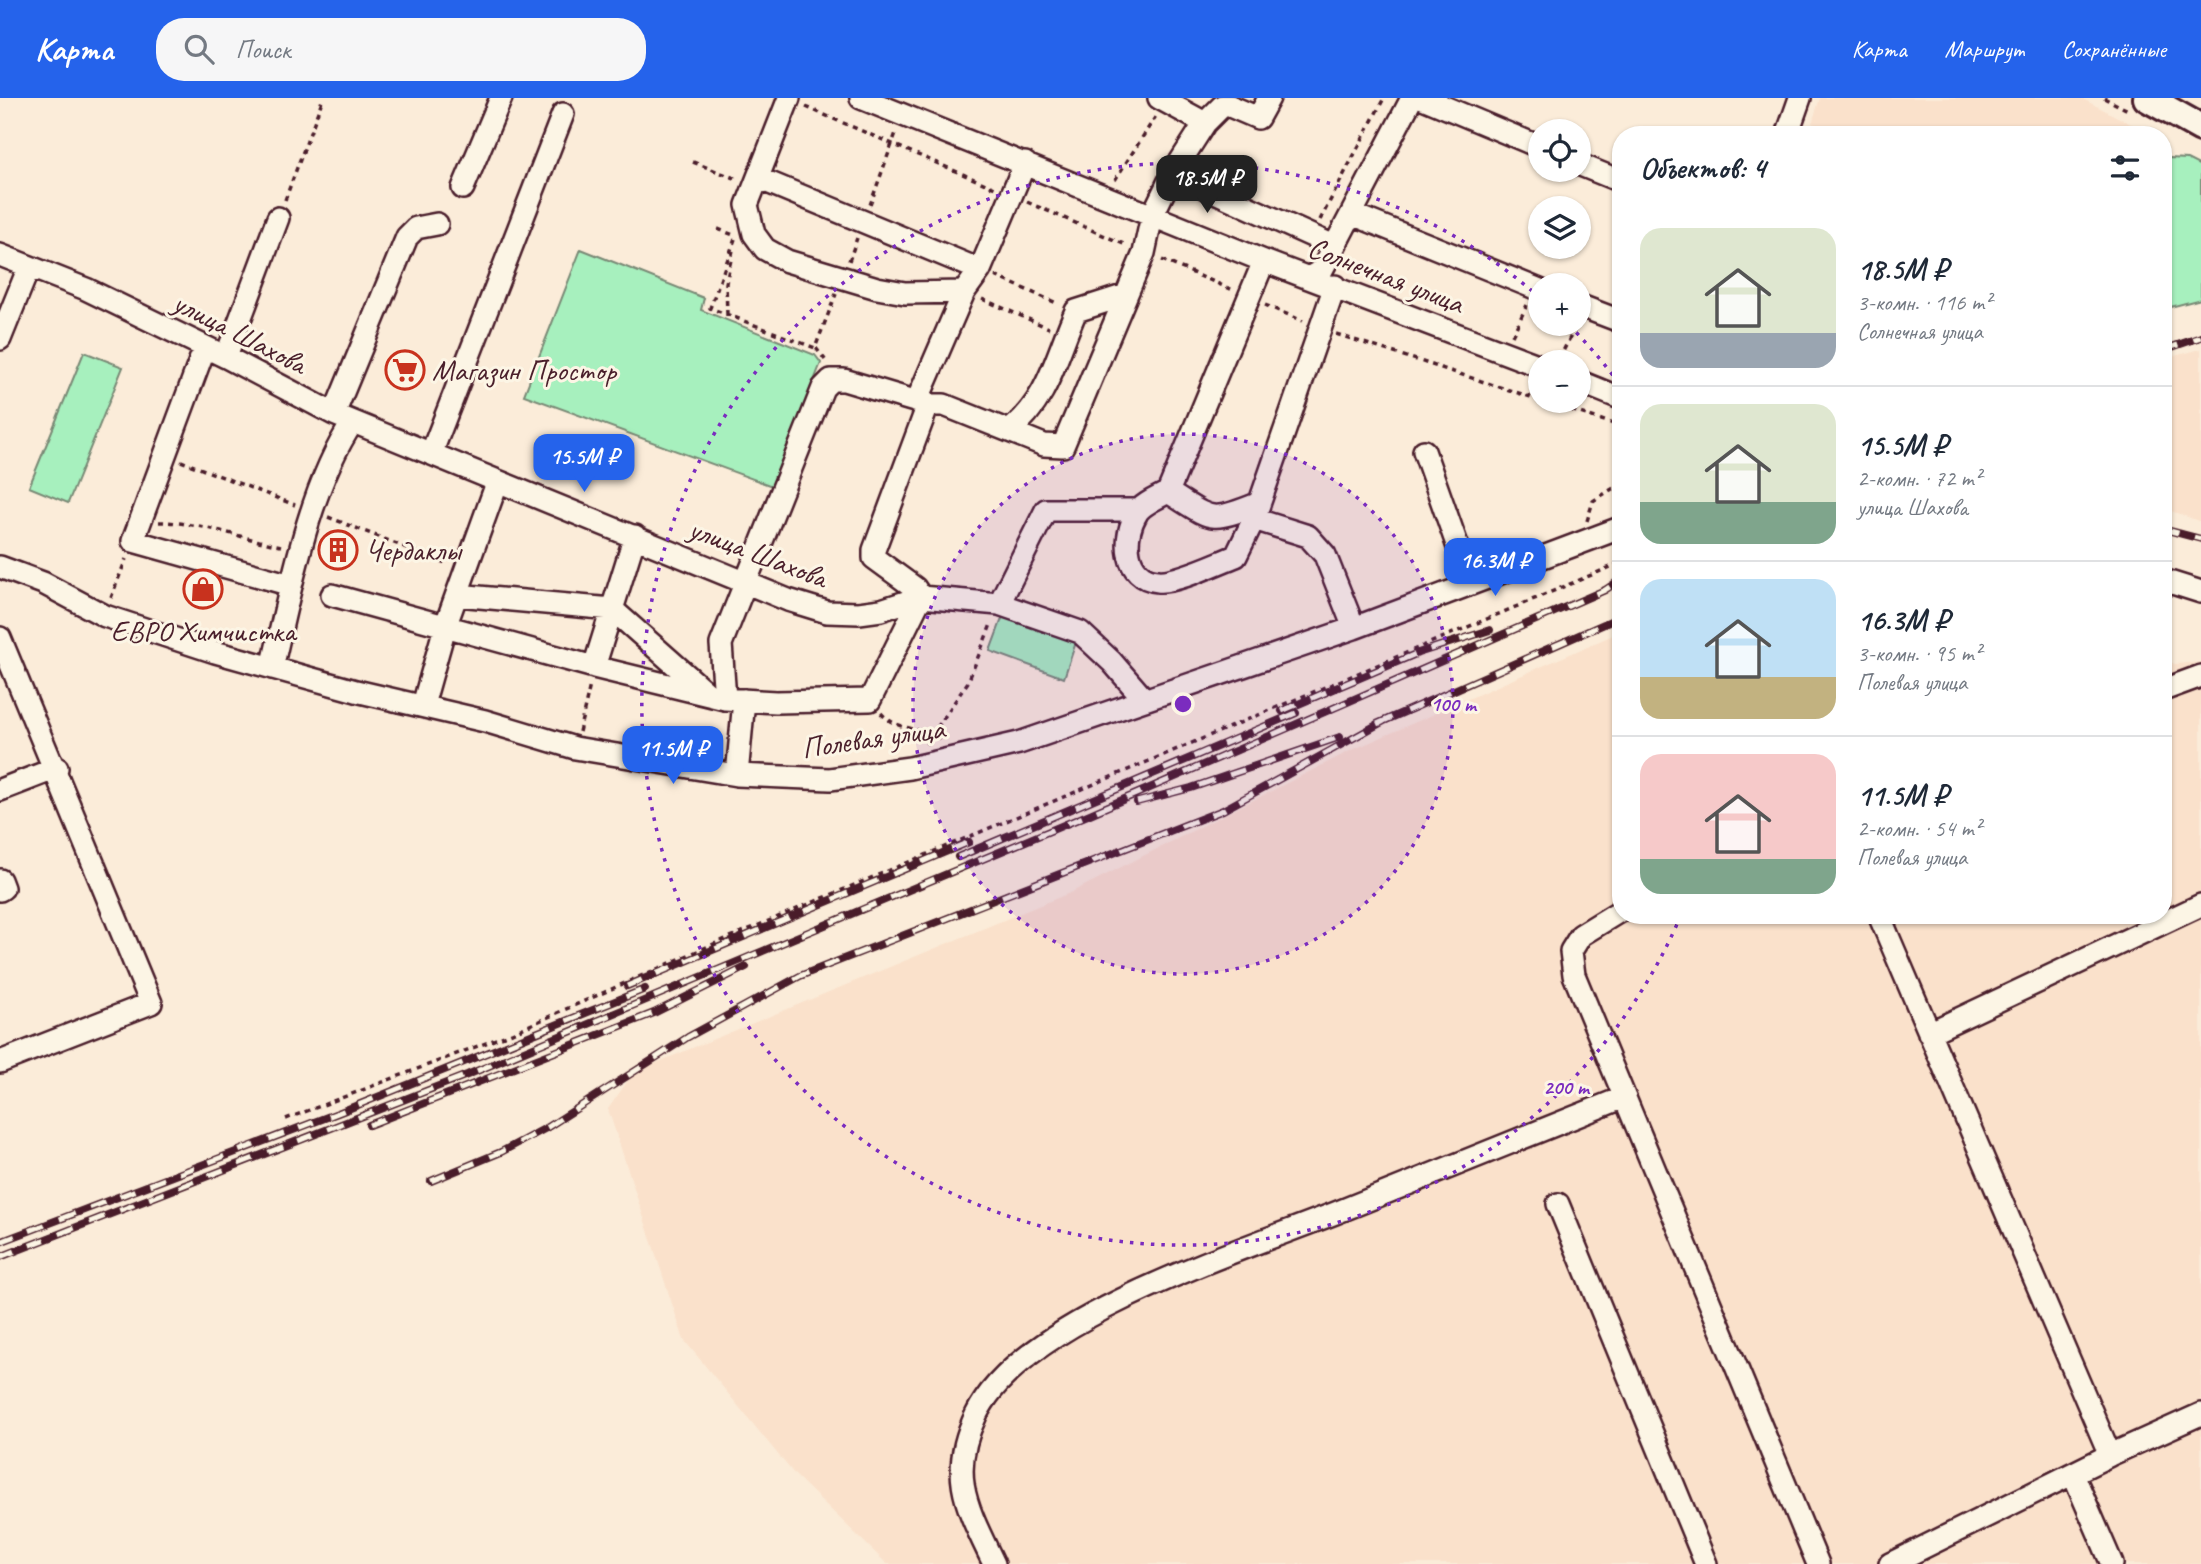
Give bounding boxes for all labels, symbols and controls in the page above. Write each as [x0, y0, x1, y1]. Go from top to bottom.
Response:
search box [156, 18, 646, 81]
text: Карта [35, 28, 114, 70]
icon: search [180, 30, 218, 68]
text: Поиск [236, 33, 290, 66]
text: Карта [1852, 34, 1907, 64]
text: Маршрут [1945, 34, 2024, 64]
text: Сохранённые [2062, 34, 2166, 64]
map controls [1528, 119, 1591, 413]
button: locate [1528, 119, 1591, 182]
text: Объектов: 4 [1640, 149, 1765, 187]
icon: filters [2106, 149, 2144, 187]
pin: 18.5M ₽ [1142, 156, 1272, 215]
text: 18.5M ₽ [1172, 163, 1242, 192]
button: layers [1528, 196, 1591, 259]
street label: Солнечная улица [1303, 228, 1471, 323]
text: 18.5M ₽ [1857, 250, 1948, 288]
icon: home [1696, 256, 1780, 340]
button: + [1528, 273, 1591, 336]
street label: улица Шахова [165, 282, 315, 384]
text: 3-комн. · 116 m² [1857, 288, 1991, 317]
text: Солнечная улица [1857, 317, 1983, 346]
supermarket icon: Магазин Простор [384, 349, 426, 391]
button: − [1528, 350, 1591, 413]
place label: Магазин Простор [432, 351, 618, 389]
text: 15.5M ₽ [1857, 426, 1947, 464]
icon: home [1696, 432, 1780, 516]
pin: 15.5M ₽ [519, 434, 649, 494]
text: 15.5M ₽ [549, 442, 619, 471]
text: 2-комн. · 72 m² [1857, 464, 1981, 493]
text: улица Шахова [1857, 493, 1968, 522]
street label: улица Шахова [682, 509, 835, 598]
building icon: Чердаклы [317, 529, 359, 571]
place label: Чердаклы [365, 531, 463, 569]
pin: 16.3M ₽ [1430, 538, 1560, 598]
text: 16.3M ₽ [1460, 546, 1530, 575]
shop icon: ЕВРО Химчистка [182, 568, 224, 610]
text: 16.3M ₽ [1857, 601, 1949, 639]
icon: home [1696, 607, 1780, 691]
place label: ЕВРО Химчистка [111, 612, 298, 650]
text: 3-комн. · 95 m² [1857, 639, 1981, 668]
text: Полевая улица [1857, 668, 1967, 697]
text: 100 m [1430, 691, 1478, 717]
centre of rings [1171, 692, 1195, 716]
street label: Полевая улица [799, 709, 949, 767]
pin: 11.5M ₽ [608, 726, 738, 786]
text: 11.5M ₽ [638, 734, 708, 763]
text: 11.5M ₽ [1857, 776, 1948, 814]
icon: home [1696, 782, 1780, 866]
text: 2-комн. · 54 m² [1857, 814, 1981, 843]
text: Полевая улица [1857, 843, 1967, 872]
text: 200 m [1543, 1074, 1591, 1100]

